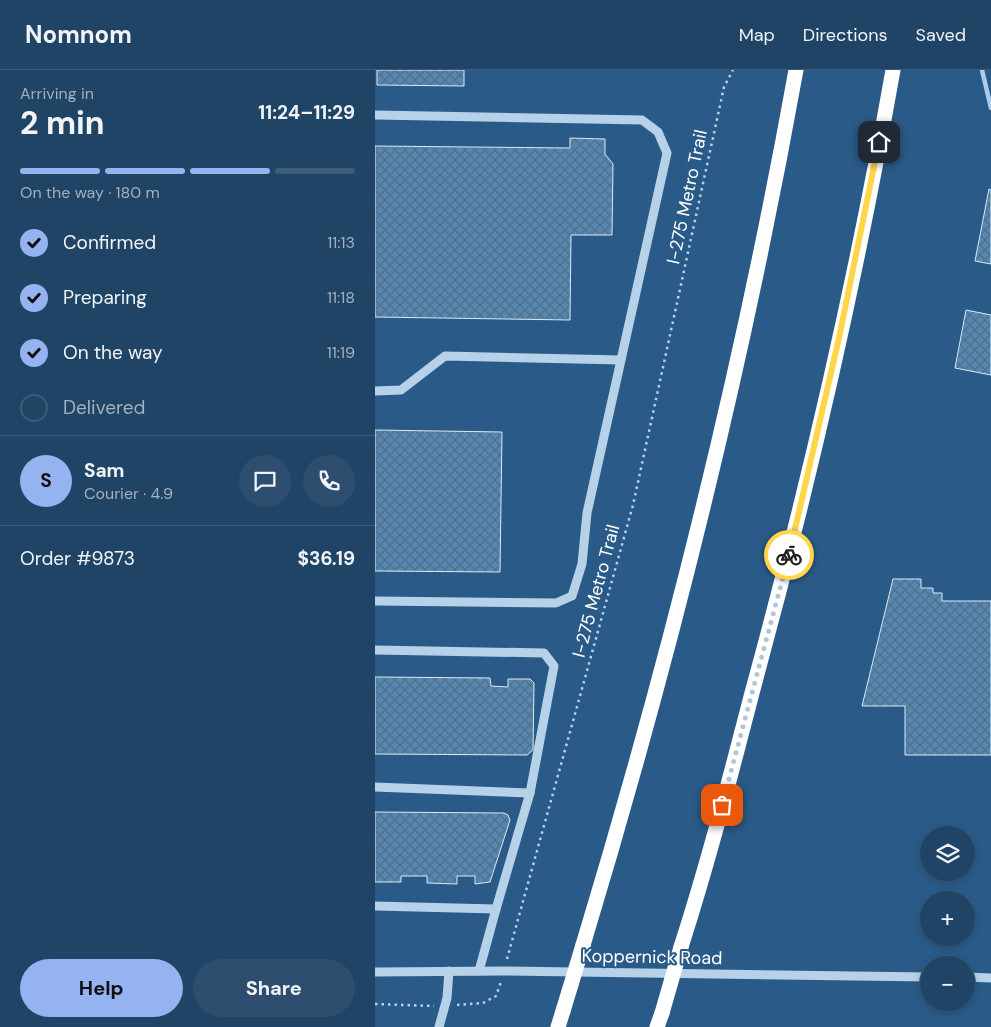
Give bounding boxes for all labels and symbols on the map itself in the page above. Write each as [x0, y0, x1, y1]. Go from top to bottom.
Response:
pin [858, 121, 900, 163]
street label: I-275 Metro Trail [661, 128, 713, 266]
street label: I-275 Metro Trail [567, 522, 625, 660]
courier [764, 530, 814, 580]
pin [701, 784, 743, 826]
street label: Koppernick Road [581, 944, 723, 970]

